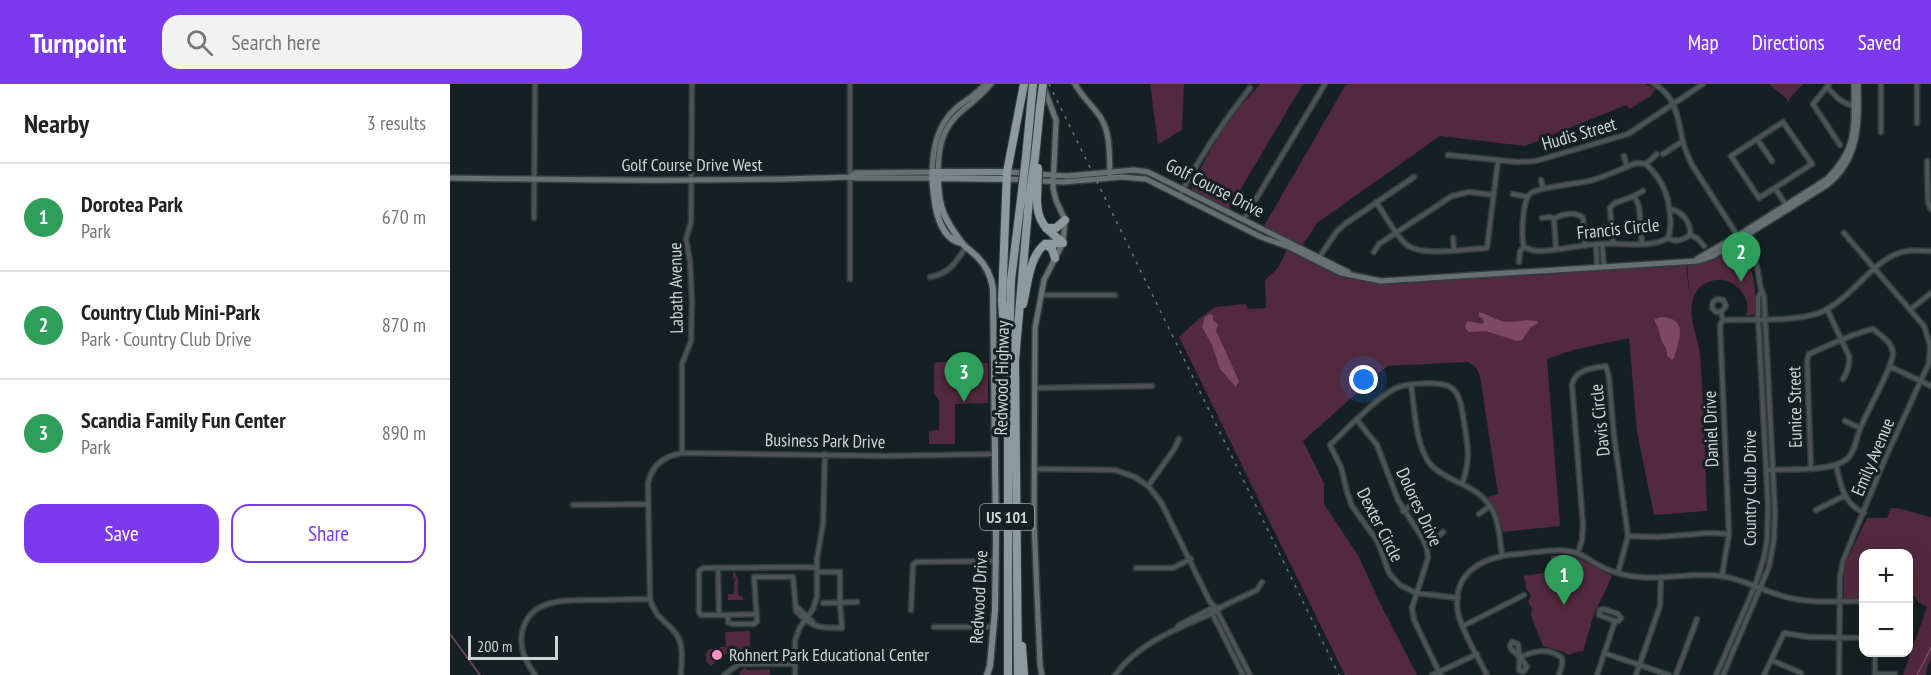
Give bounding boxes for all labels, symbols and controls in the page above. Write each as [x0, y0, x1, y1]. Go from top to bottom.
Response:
search box [162, 15, 582, 69]
text: Turnpoint [30, 24, 126, 61]
icon: search [183, 26, 216, 59]
text: Search here [231, 28, 321, 56]
text: Map [1688, 29, 1719, 56]
text: Directions [1752, 29, 1825, 56]
text: Saved [1858, 29, 1901, 56]
text: Nearby [24, 107, 89, 140]
text: 3 results [367, 110, 426, 136]
street label: Hudis Street [1539, 112, 1619, 155]
street label: Golf Course Drive West [621, 153, 763, 176]
street label: Golf Course Drive [1162, 153, 1268, 222]
text: Dorotea Park [81, 190, 183, 218]
text: 1 [39, 204, 48, 230]
text: 670 m [382, 204, 426, 230]
street label: Francis Circle [1576, 213, 1660, 244]
text: Park [81, 218, 111, 244]
pin: 2 [1722, 232, 1760, 282]
street label: Labath Avenue [663, 242, 688, 334]
text: Country Club Mini-Park [81, 298, 260, 326]
text: 2 [39, 312, 48, 338]
text: 870 m [382, 312, 426, 338]
street label: Redwood Highway [989, 320, 1014, 435]
text: Park · Country Club Drive [81, 326, 252, 352]
pin: 3 [944, 352, 984, 402]
your location [1349, 365, 1378, 394]
street label: Eunice Street [1782, 366, 1807, 448]
street label: Davis Circle [1584, 383, 1615, 457]
street label: Daniel Drive [1698, 390, 1723, 468]
text: Scandia Family Fun Center [81, 406, 286, 434]
street label: Emily Avenue [1846, 414, 1899, 499]
text: 3 [39, 420, 48, 446]
text: 890 m [382, 420, 426, 446]
street label: Business Park Drive [765, 428, 885, 453]
street label: Country Club Drive [1738, 430, 1761, 546]
text: Park [81, 434, 111, 460]
street label: Dolores Drive [1391, 464, 1448, 550]
street label: Dexter Circle [1352, 484, 1409, 566]
button: Save [24, 504, 219, 563]
button: Share [231, 504, 426, 563]
road number: US 101 [980, 504, 1034, 530]
map controls [1859, 549, 1913, 657]
button: + [1859, 549, 1913, 603]
street label: Redwood Drive [965, 550, 992, 644]
pin: 1 [1544, 556, 1584, 605]
button: − [1859, 603, 1913, 657]
scale bar [468, 633, 558, 660]
text: 200 m [477, 636, 512, 656]
place label: Rohnert Park Educational Center [729, 643, 929, 666]
marker: Rohnert Park Educational Center [710, 648, 724, 662]

